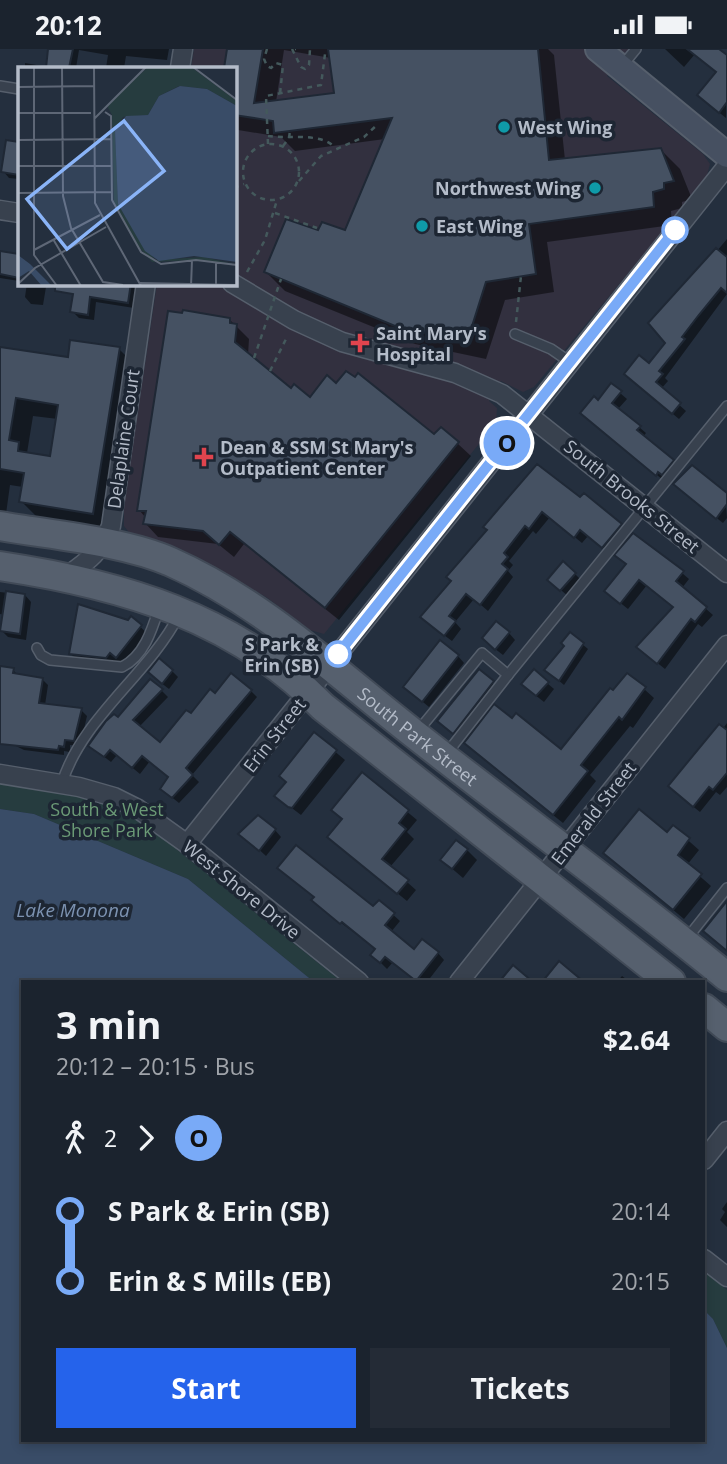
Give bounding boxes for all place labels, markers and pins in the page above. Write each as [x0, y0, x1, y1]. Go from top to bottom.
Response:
place label: West Wing [518, 115, 612, 139]
marker: West Wing [496, 119, 512, 135]
place label: Northwest Wing [435, 176, 581, 200]
marker: Northwest Wing [587, 180, 603, 196]
place label: East Wing [436, 214, 523, 238]
unlabelled marker [662, 217, 688, 243]
marker: East Wing [414, 218, 430, 234]
place label: Saint Mary's Hospital [376, 321, 487, 366]
marker: Saint Mary's Hospital [350, 333, 370, 353]
place label: Dean & SSM St Mary's Outpatient Center [220, 435, 413, 480]
marker: Dean & SSM St Mary's Outpatient Center [194, 447, 214, 467]
place label: S Park & Erin (SB) [245, 632, 319, 677]
marker: S Park & Erin (SB) [325, 641, 351, 667]

